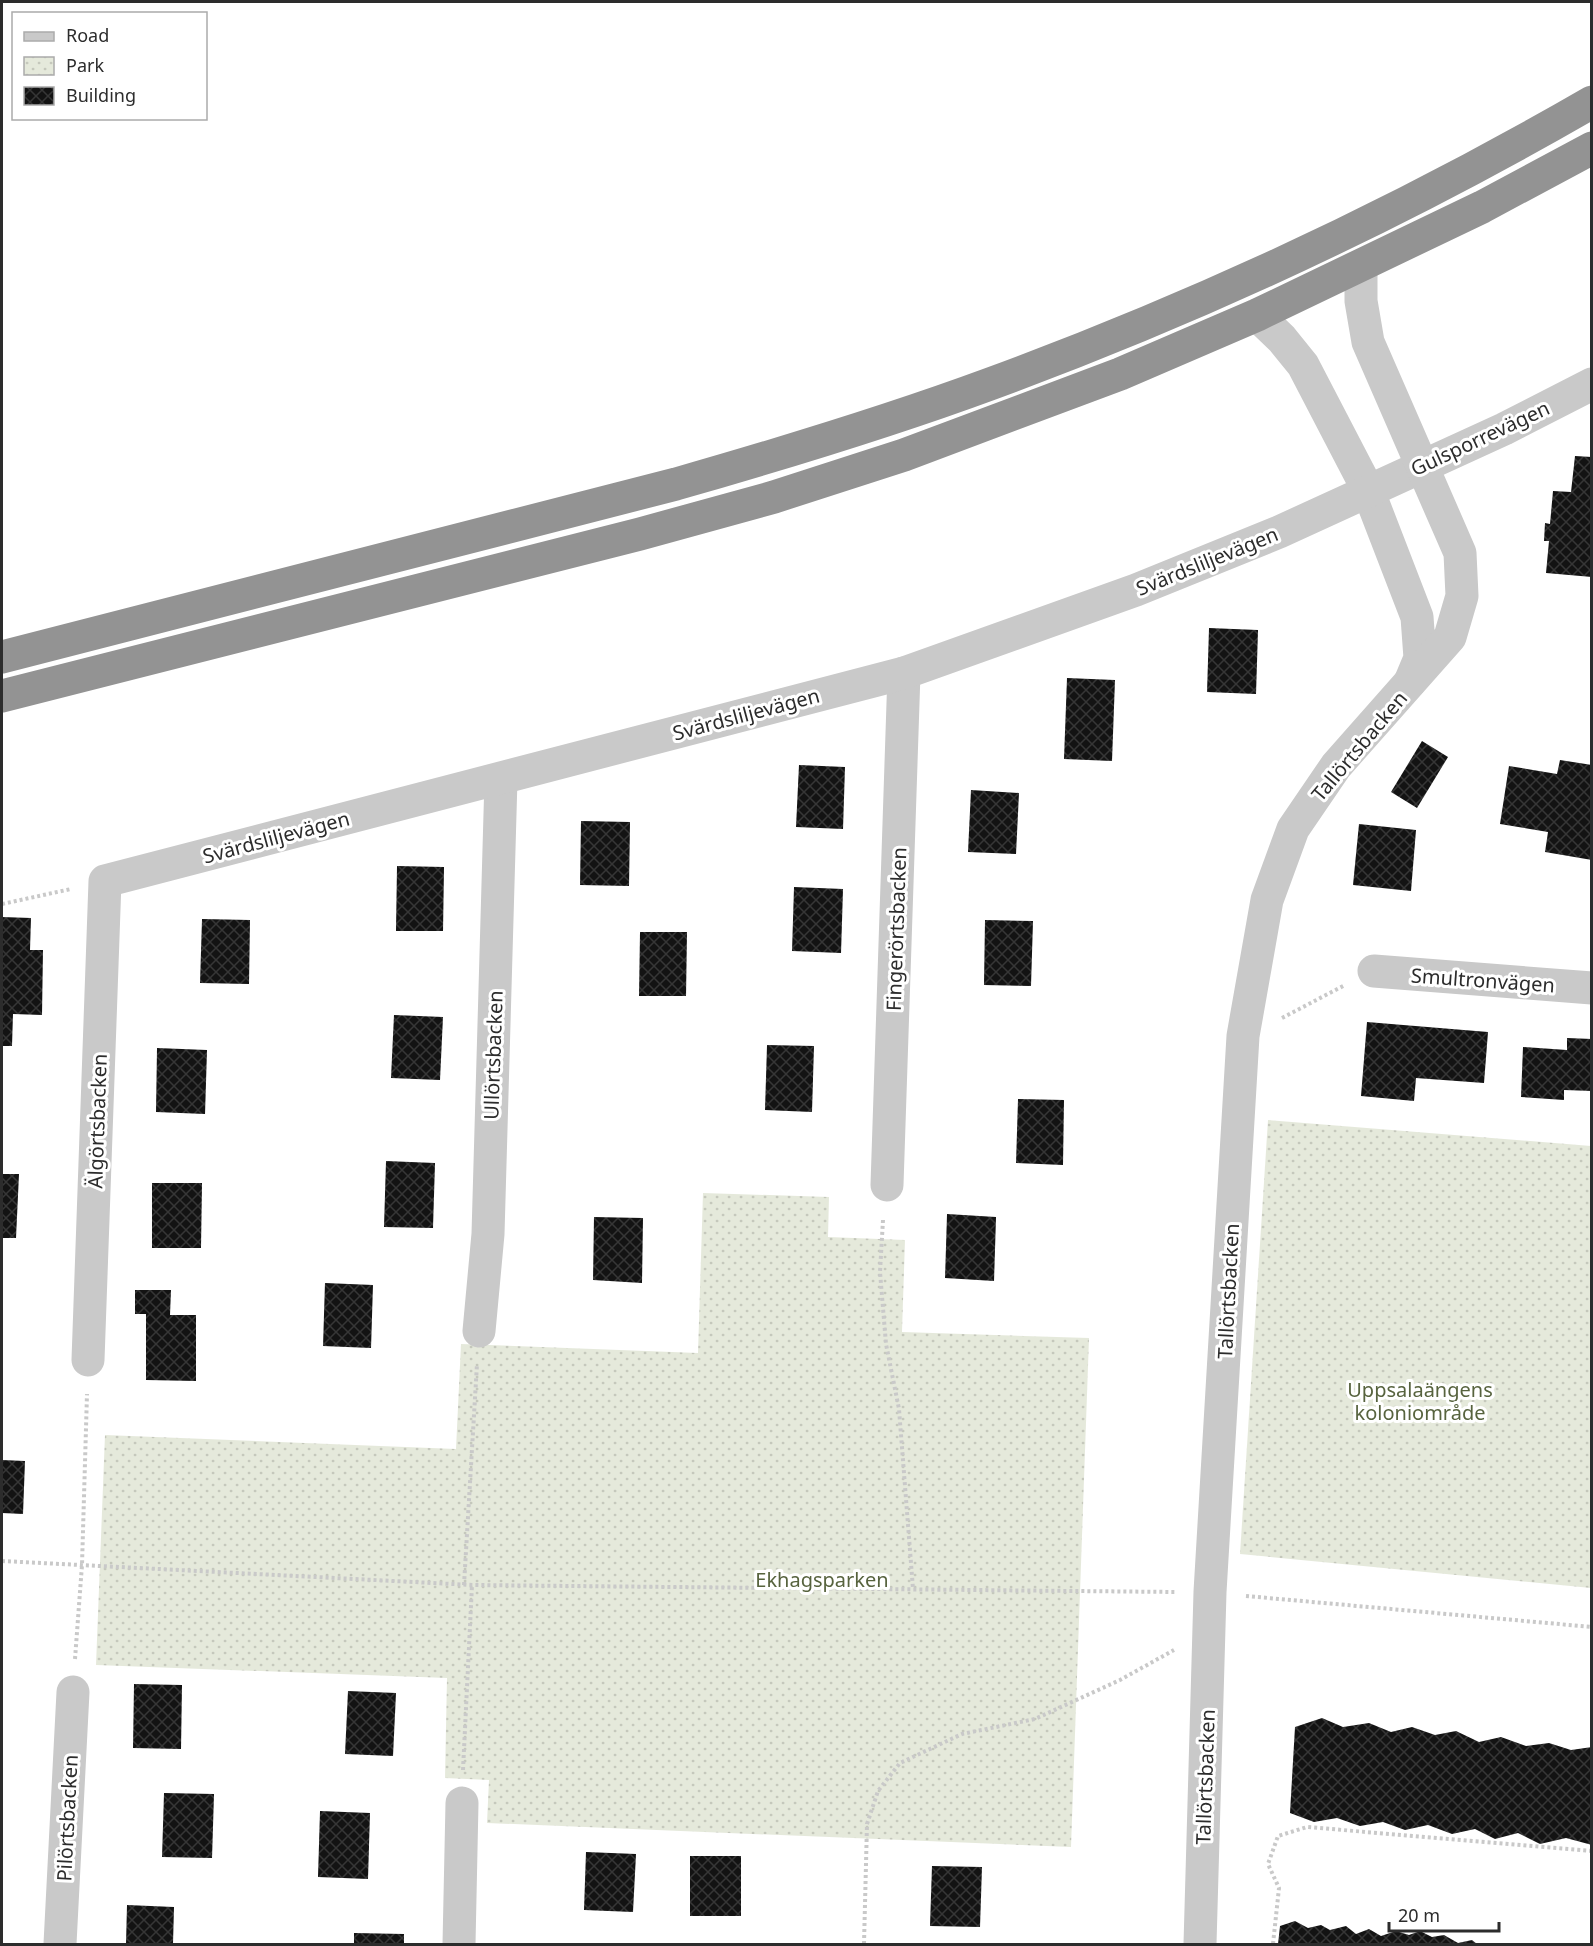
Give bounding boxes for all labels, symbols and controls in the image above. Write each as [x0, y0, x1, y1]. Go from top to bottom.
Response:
legend [12, 12, 207, 120]
text: Road [66, 23, 109, 47]
text: Park [66, 53, 104, 77]
text: Building [66, 83, 136, 107]
street label: Gulsporrevägen [1406, 394, 1554, 482]
street label: Svärdsliljevägen [1132, 520, 1282, 602]
street label: Svärdsliljevägen [670, 681, 822, 747]
street label: Tallörtsbacken [1305, 685, 1413, 807]
street label: Svärdsliljevägen [200, 804, 352, 870]
street label: Fingerörtsbacken [880, 847, 912, 1011]
street label: Smultronvägen [1410, 962, 1556, 998]
street label: Ullörtsbacken [477, 990, 509, 1120]
street label: Älgörtsbacken [81, 1053, 113, 1189]
street label: Tallörtsbacken [1211, 1223, 1245, 1359]
park label: Uppsalaängens koloniområde [1347, 1376, 1493, 1426]
park label: Ekhagsparken [755, 1566, 889, 1593]
street label: Tallörtsbacken [1189, 1709, 1221, 1845]
street label: Pilörtsbacken [50, 1754, 84, 1882]
scale bar [1389, 1895, 1498, 1933]
text: 20 m [1398, 1903, 1440, 1927]

